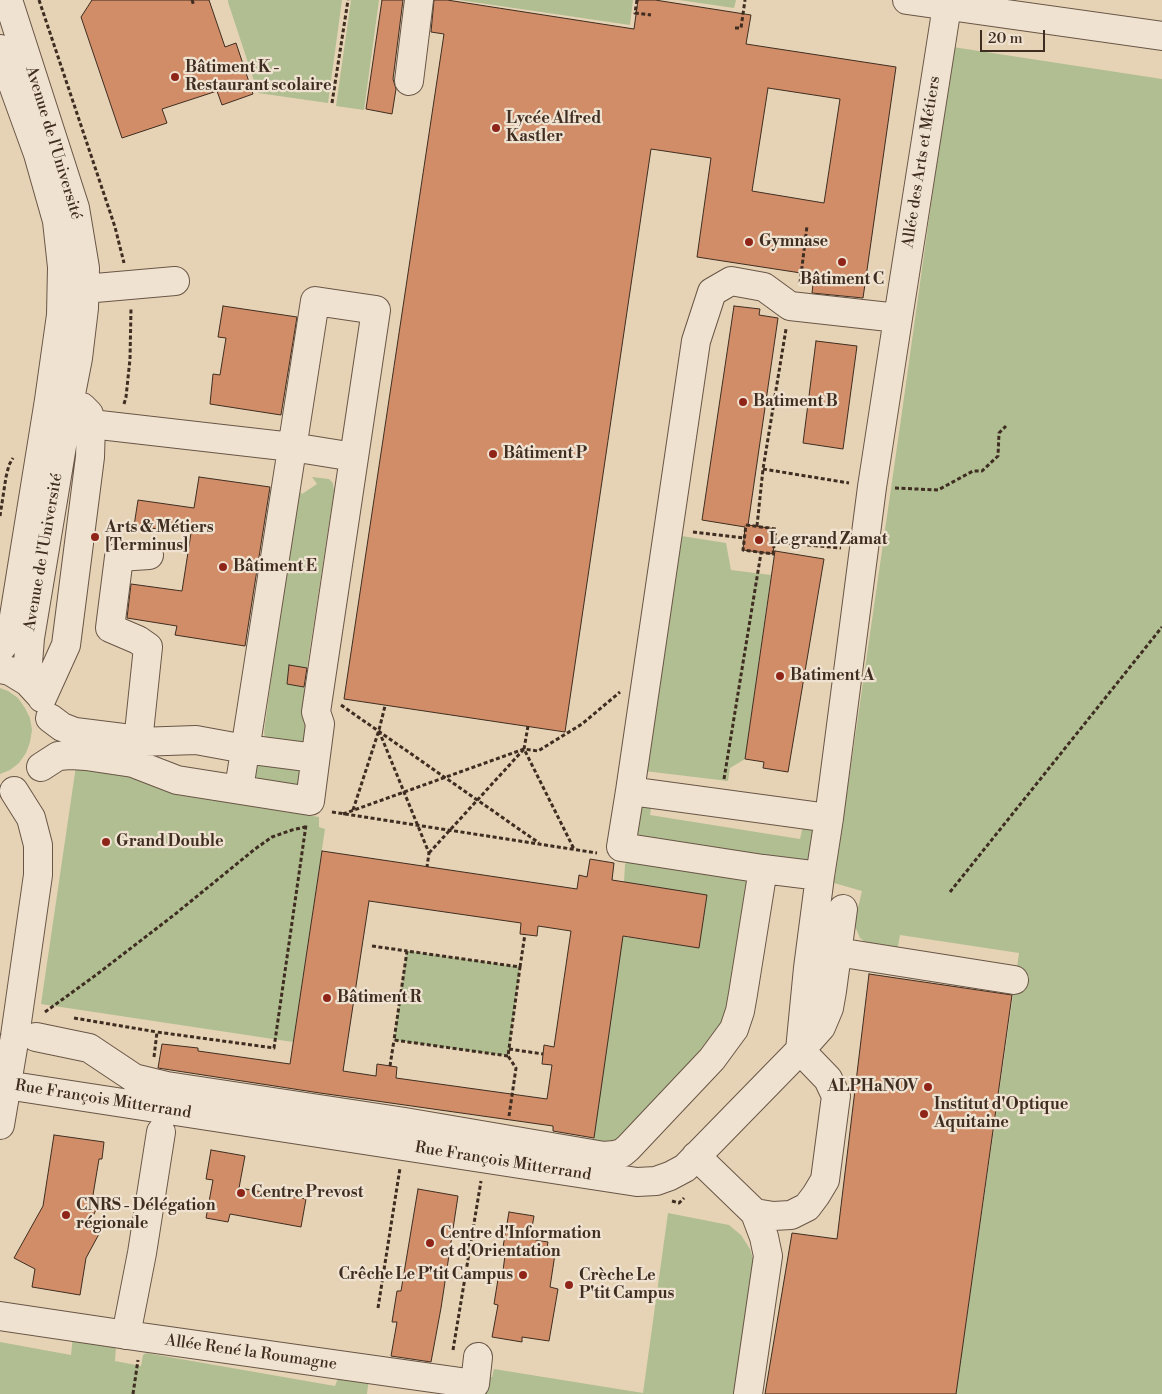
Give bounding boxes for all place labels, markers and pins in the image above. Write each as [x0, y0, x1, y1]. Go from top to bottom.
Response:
place label: Bâtiment K - Restaurant scolaire [185, 58, 332, 96]
marker: Bâtiment K - Restaurant scolaire [169, 71, 181, 83]
place label: Lycée Alfred Kastler [506, 109, 601, 147]
marker: Lycée Alfred Kastler [490, 122, 502, 134]
place label: Gymnase [759, 232, 828, 252]
marker: Gymnase [743, 236, 755, 248]
marker: Bâtiment C [836, 256, 848, 268]
place label: Bâtiment C [800, 270, 884, 290]
place label: Batiment B [753, 392, 838, 412]
marker: Batiment B [737, 396, 749, 408]
place label: Bâtiment P [503, 444, 587, 464]
marker: Bâtiment P [487, 448, 499, 460]
place label: Arts & Métiers [Terminus] [105, 518, 214, 556]
place label: Le grand Zamat [769, 530, 887, 550]
marker: Arts & Métiers [Terminus] [89, 531, 101, 543]
marker: Le grand Zamat [753, 534, 765, 546]
place label: Bâtiment E [233, 557, 317, 577]
marker: Bâtiment E [217, 561, 229, 573]
place label: Batiment A [790, 666, 874, 686]
marker: Batiment A [774, 670, 786, 682]
place label: Grand Double [116, 832, 224, 852]
marker: Grand Double [100, 836, 112, 848]
place label: Bâtiment R [337, 988, 421, 1008]
marker: Bâtiment R [321, 992, 333, 1004]
place label: ALPHaNOV [827, 1077, 918, 1097]
marker: ALPHaNOV [922, 1081, 934, 1093]
place label: Institut d'Optique Aquitaine [934, 1095, 1068, 1133]
marker: Institut d'Optique Aquitaine [918, 1108, 930, 1120]
place label: Centre Prevost [251, 1183, 363, 1203]
marker: Centre Prevost [235, 1187, 247, 1199]
place label: CNRS - Délégation régionale [76, 1196, 216, 1234]
marker: CNRS - Délégation régionale [60, 1209, 72, 1221]
place label: Centre d'Information et d'Orientation [440, 1224, 601, 1262]
marker: Centre d'Information et d'Orientation [424, 1237, 436, 1249]
place label: Crêche Le P'tit Campus [338, 1265, 513, 1285]
place label: Crèche Le P'tit Campus [579, 1266, 674, 1304]
marker: Crêche Le P'tit Campus [517, 1269, 529, 1281]
marker: Crèche Le P'tit Campus [563, 1279, 575, 1291]

